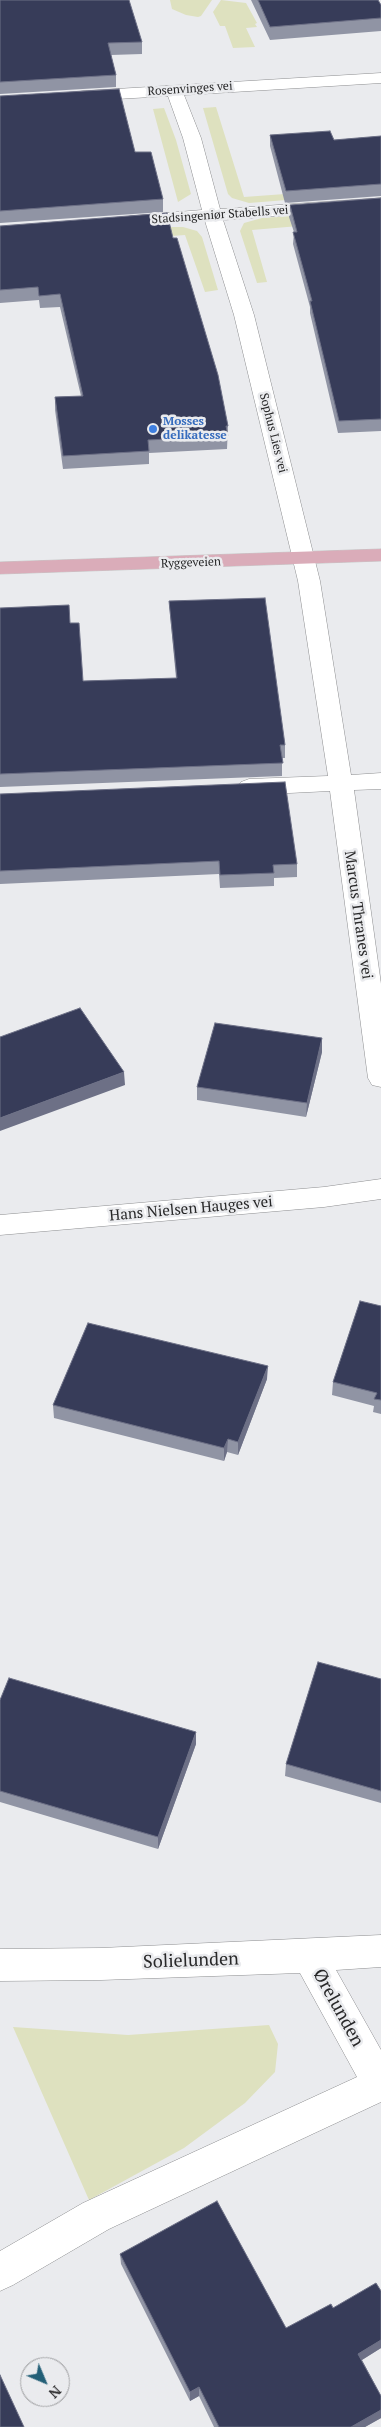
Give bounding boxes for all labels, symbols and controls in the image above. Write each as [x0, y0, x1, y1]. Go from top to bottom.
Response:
street label: Rosenvinges vei [147, 79, 233, 99]
street label: Stadsingeniør Stabells vei [151, 203, 289, 227]
street label: Sophus Lies vei [256, 392, 290, 474]
place label: Mosses delikatesse [163, 415, 227, 443]
marker: Mosses delikatesse [147, 423, 159, 435]
street label: Ryggeveien [161, 555, 221, 571]
street label: Marcus Thranes vei [340, 850, 376, 980]
street label: Hans Nielsen Hauges vei [109, 1193, 273, 1225]
street label: Solielunden [143, 1949, 239, 1973]
street label: Ørelunden [308, 1965, 368, 2051]
north arrow [20, 2357, 70, 2407]
text: N [45, 2382, 66, 2403]

